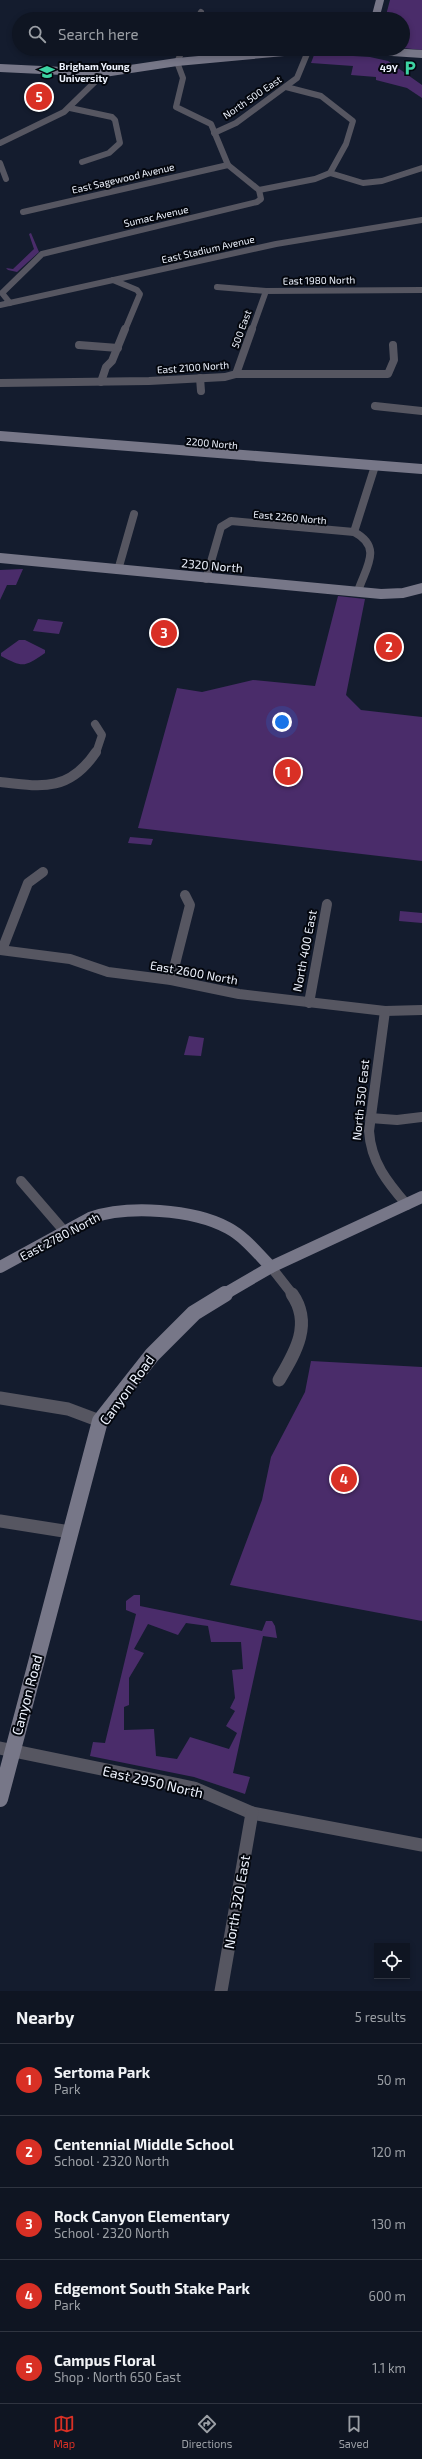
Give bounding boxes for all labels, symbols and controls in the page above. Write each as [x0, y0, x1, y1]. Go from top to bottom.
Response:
search box [12, 12, 410, 56]
icon: search [26, 23, 48, 45]
text: Search here [58, 25, 139, 43]
parking icon: 49Y [401, 59, 419, 77]
place label: Brigham Young University [59, 60, 130, 85]
place label: 49Y [380, 62, 399, 74]
school or university icon: Brigham Young University [38, 63, 56, 81]
street label: North 500 East [220, 73, 284, 121]
pin: 5 [26, 82, 52, 112]
street label: East Sagewood Avenue [70, 160, 176, 196]
street label: Sumac Avenue [123, 203, 189, 229]
street label: East Stadium Avenue [160, 232, 256, 266]
street label: East 1980 North [283, 273, 356, 287]
street label: 500 East [229, 308, 253, 350]
street label: East 2100 North [156, 358, 230, 376]
street label: 2200 North [186, 435, 239, 451]
street label: East 2260 North [253, 508, 327, 526]
street label: 2320 North [181, 555, 243, 575]
pin: 3 [151, 618, 177, 648]
pin: 2 [376, 632, 402, 662]
your location [272, 712, 292, 732]
pin: 1 [275, 757, 301, 787]
street label: North 400 East [289, 908, 319, 993]
street label: East 2600 North [149, 957, 239, 987]
street label: North 350 East [349, 1058, 371, 1141]
street label: East 2780 North [17, 1209, 102, 1263]
street label: Canyon Road [95, 1351, 158, 1428]
pin: 4 [331, 1464, 357, 1494]
street label: Canyon Road [8, 1653, 45, 1737]
street label: East 2950 North [101, 1762, 205, 1801]
street label: North 320 East [220, 1854, 253, 1950]
map controls [374, 1943, 410, 1979]
button: locate [374, 1943, 410, 1979]
text: Nearby [16, 2007, 74, 2027]
text: 5 results [355, 2009, 406, 2025]
text: Sertoma Park [54, 2063, 150, 2081]
text: 1 [26, 2072, 32, 2088]
text: 50 m [377, 2072, 406, 2088]
text: Park [54, 2081, 81, 2097]
text: Centennial Middle School [54, 2135, 234, 2153]
text: 2 [25, 2144, 33, 2160]
text: 120 m [371, 2144, 406, 2160]
text: School · 2320 North [54, 2153, 169, 2169]
text: Rock Canyon Elementary [54, 2207, 230, 2225]
text: 3 [25, 2216, 33, 2232]
text: 130 m [371, 2216, 406, 2232]
text: School · 2320 North [54, 2225, 169, 2241]
text: Edgemont South Stake Park [54, 2279, 250, 2297]
text: 4 [25, 2288, 33, 2304]
text: 600 m [369, 2288, 406, 2304]
text: Park [54, 2297, 81, 2313]
text: Campus Floral [54, 2351, 156, 2369]
text: 5 [25, 2360, 33, 2376]
text: 1.1 km [372, 2360, 406, 2376]
text: Shop · North 650 East [54, 2369, 181, 2385]
tab: Map [53, 2413, 75, 2450]
tab: Directions [182, 2413, 232, 2450]
tab: Saved [339, 2413, 369, 2450]

